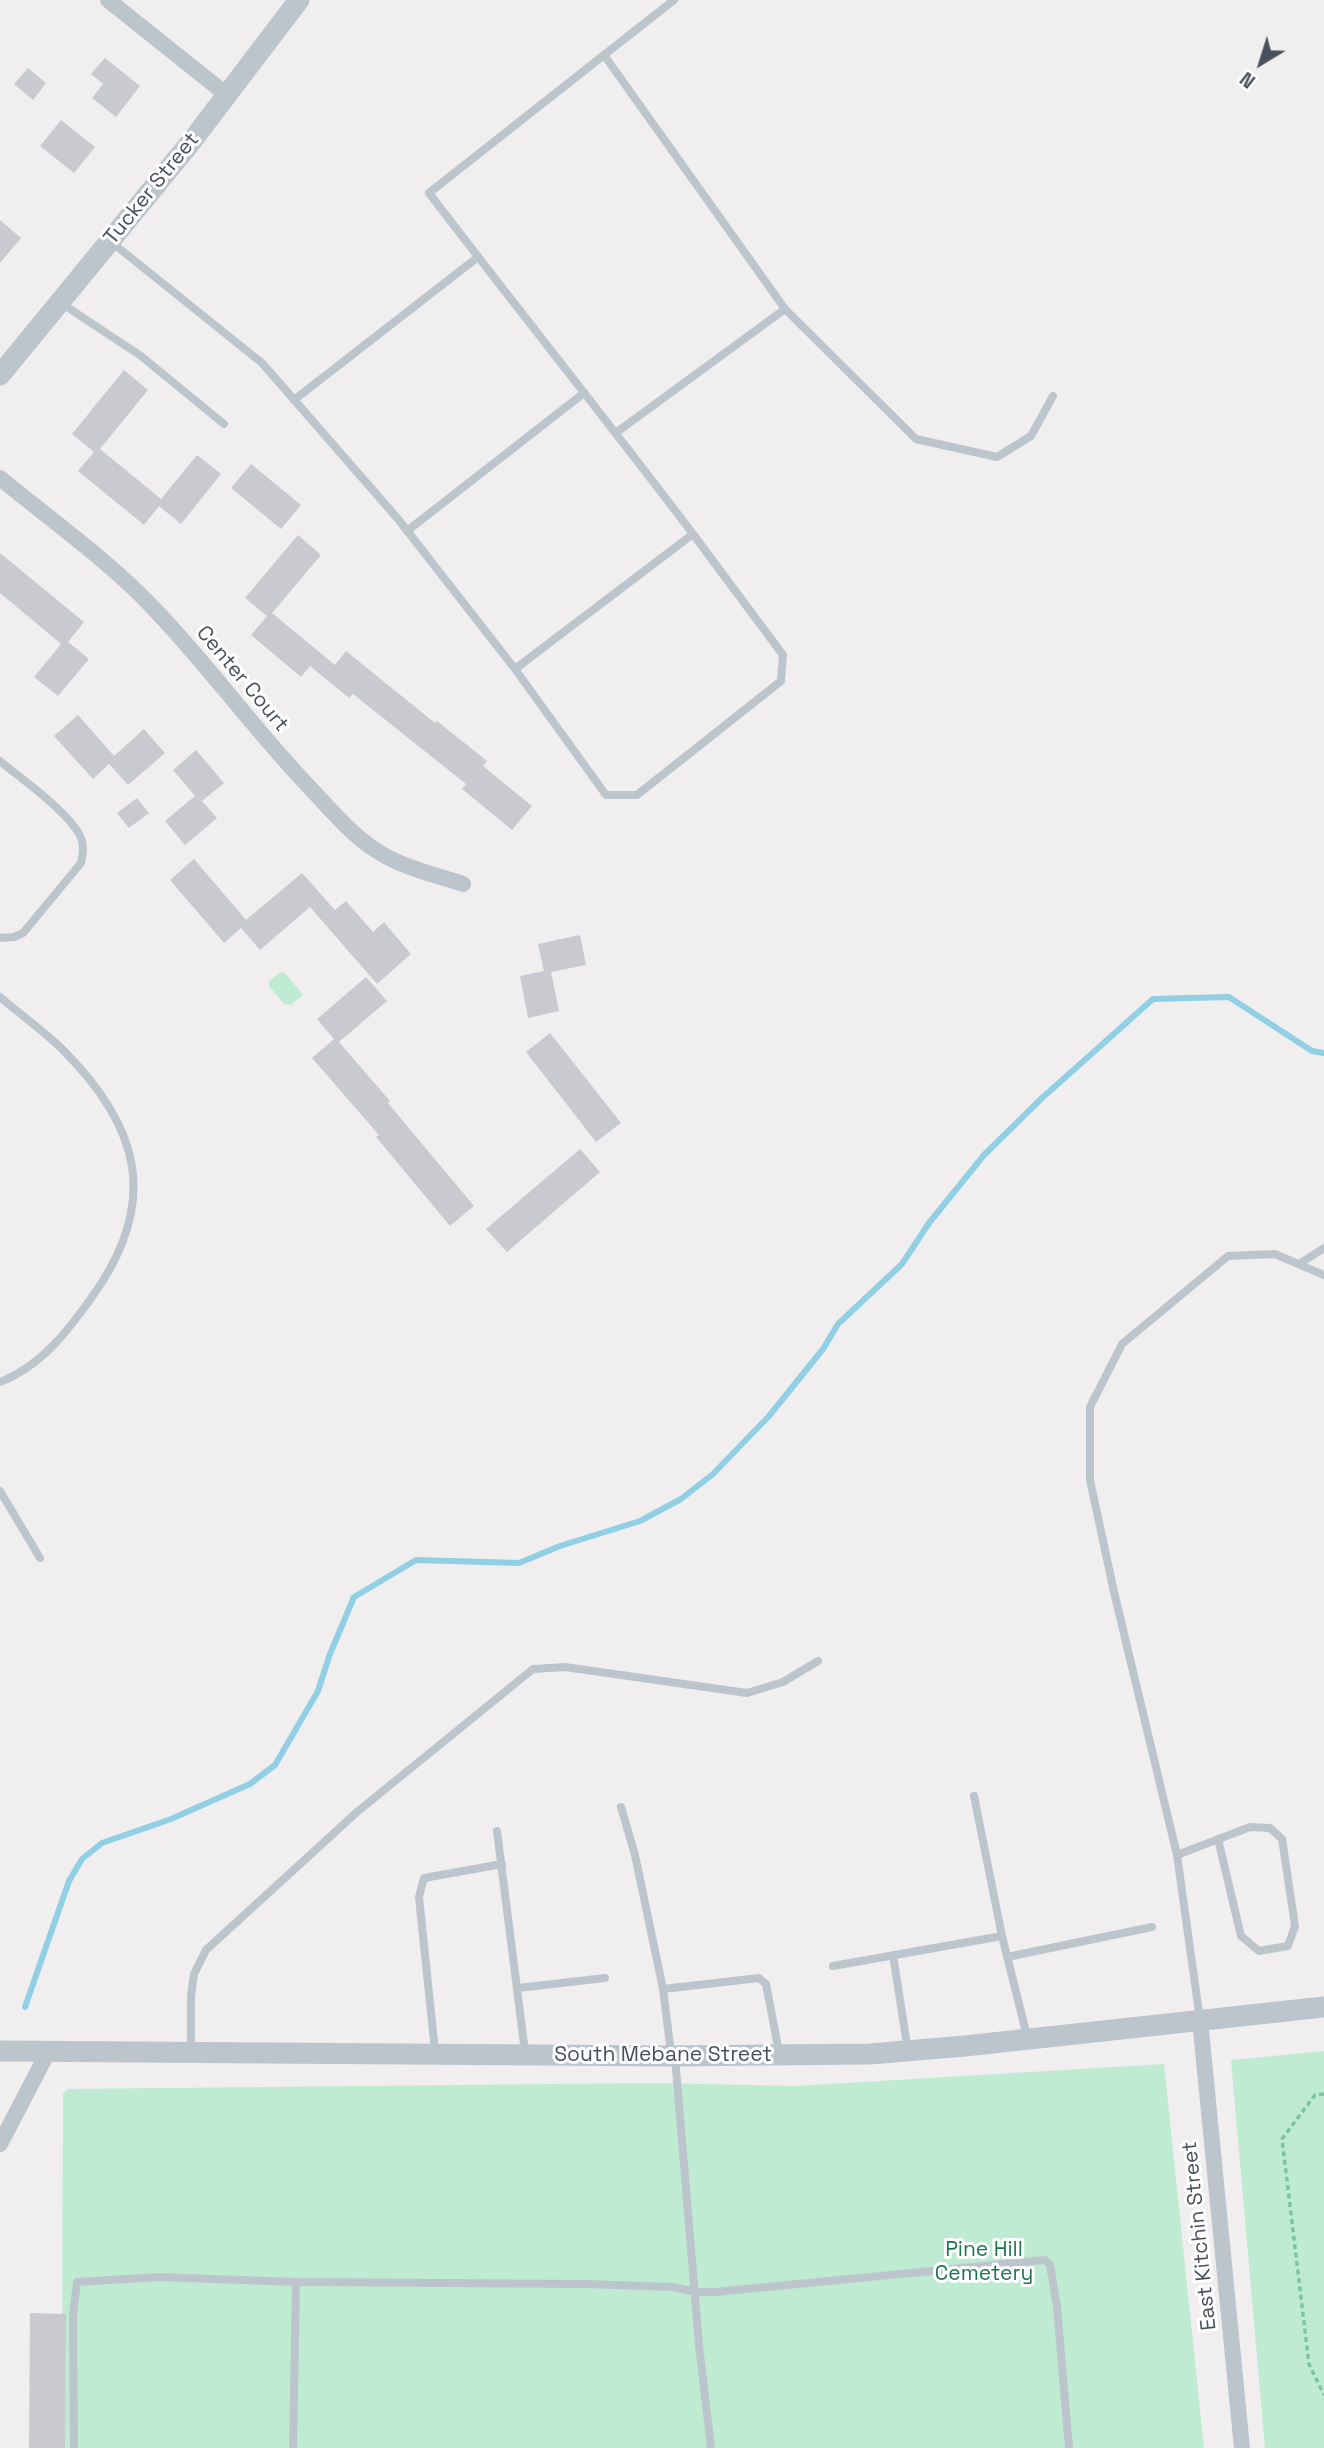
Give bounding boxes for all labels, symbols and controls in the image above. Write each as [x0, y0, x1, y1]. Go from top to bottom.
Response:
north arrow [1226, 28, 1296, 98]
text: N [1235, 66, 1260, 94]
street label: Tucker Street [99, 128, 205, 250]
street label: Center Court [190, 621, 294, 737]
street label: South Mebane Street [554, 2042, 772, 2068]
street label: East Kitchin Street [1178, 2140, 1222, 2332]
park label: Pine Hill Cemetery [935, 2237, 1033, 2287]

